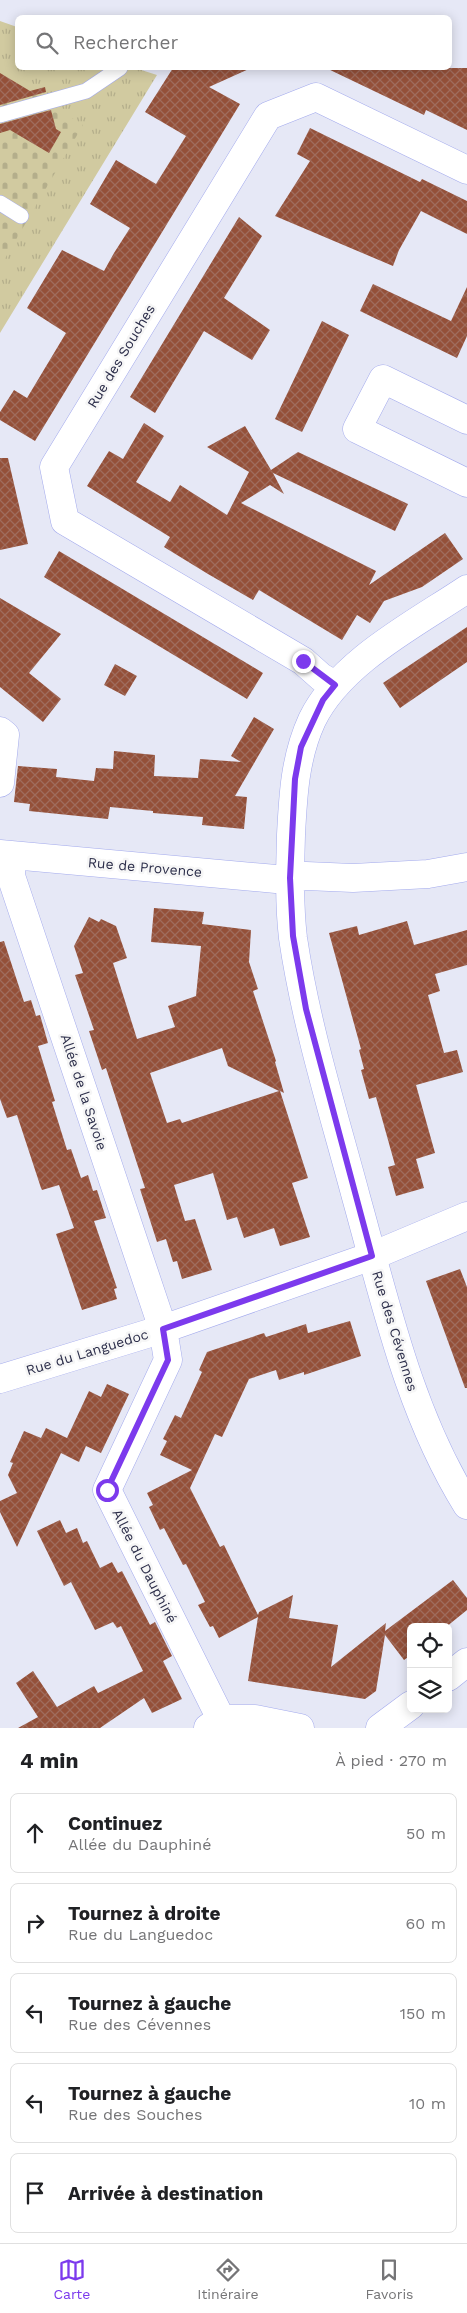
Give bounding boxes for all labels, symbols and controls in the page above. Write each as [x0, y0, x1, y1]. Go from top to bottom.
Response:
search box [15, 15, 452, 70]
icon: search [33, 29, 61, 57]
text: Rechercher [73, 31, 178, 54]
street label: Rue des Souches [84, 301, 158, 411]
route end [292, 650, 315, 673]
street label: Rue de Provence [87, 854, 203, 880]
street label: Allée de la Savoie [58, 1032, 110, 1152]
street label: Rue des Cévennes [369, 1269, 421, 1393]
street label: Rue du Languedoc [24, 1326, 150, 1378]
route start [96, 1479, 119, 1502]
street label: Allée du Dauphiné [109, 1506, 181, 1626]
map controls [407, 1623, 452, 1713]
button: locate [407, 1623, 452, 1668]
button: layers [407, 1668, 452, 1713]
text: 4 min [20, 1748, 78, 1773]
text: À pied · 270 m [335, 1751, 447, 1770]
text: Continuez [68, 1812, 162, 1835]
icon: ahead [21, 1819, 49, 1847]
text: 50 m [406, 1824, 446, 1843]
text: Allée du Dauphiné [68, 1835, 211, 1854]
text: Tournez à droite [68, 1902, 220, 1925]
icon: right [21, 1909, 49, 1937]
text: 60 m [406, 1914, 446, 1933]
text: Rue du Languedoc [68, 1925, 213, 1944]
text: Tournez à gauche [68, 1992, 231, 2015]
icon: left [21, 1999, 49, 2027]
text: 150 m [400, 2004, 446, 2023]
text: Rue des Cévennes [68, 2015, 211, 2034]
text: Tournez à gauche [68, 2082, 231, 2105]
icon: left [21, 2089, 49, 2117]
text: 10 m [409, 2094, 446, 2113]
text: Rue des Souches [68, 2105, 202, 2124]
icon: arrive [21, 2179, 49, 2207]
text: Arrivée à destination [68, 2182, 263, 2205]
tab: Carte [54, 2256, 90, 2302]
tab: Itinéraire [197, 2256, 258, 2302]
tab: Favoris [365, 2256, 414, 2302]

